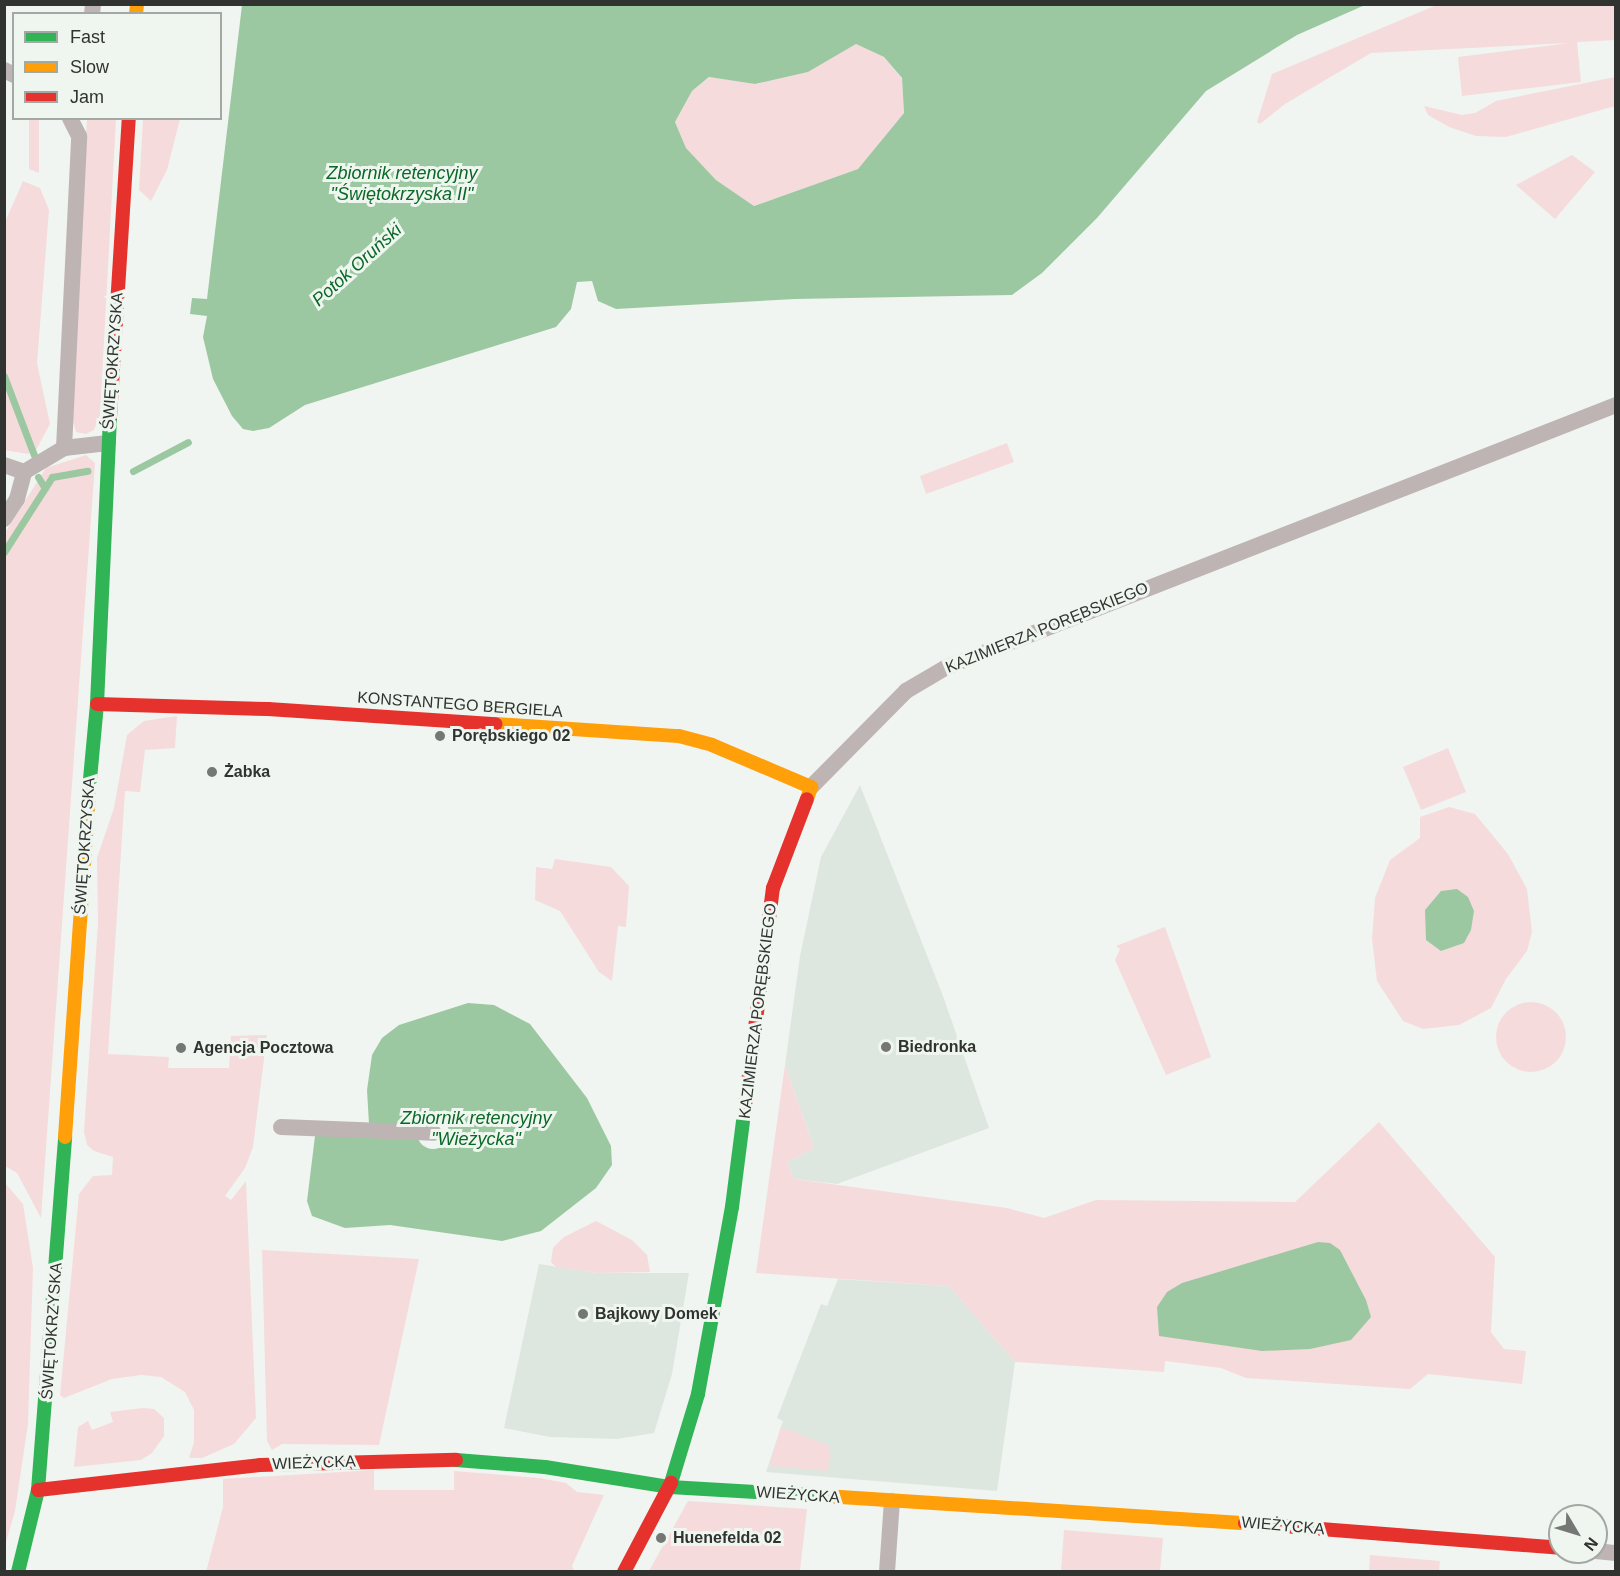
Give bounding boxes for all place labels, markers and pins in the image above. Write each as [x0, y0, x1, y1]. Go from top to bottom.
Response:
place label: Porębskiego 02 [452, 726, 570, 746]
marker: Porębskiego 02 [433, 729, 447, 743]
place label: Żabka [224, 762, 270, 782]
marker: Żabka [205, 765, 219, 779]
place label: Biedronka [898, 1037, 976, 1057]
place label: Agencja Pocztowa [193, 1038, 333, 1058]
marker: Biedronka [879, 1040, 893, 1054]
marker: Agencja Pocztowa [174, 1041, 188, 1055]
place label: Bajkowy Domek [595, 1304, 718, 1324]
marker: Bajkowy Domek [576, 1307, 590, 1321]
place label: Huenefelda 02 [673, 1528, 781, 1548]
marker: Huenefelda 02 [654, 1531, 668, 1545]

